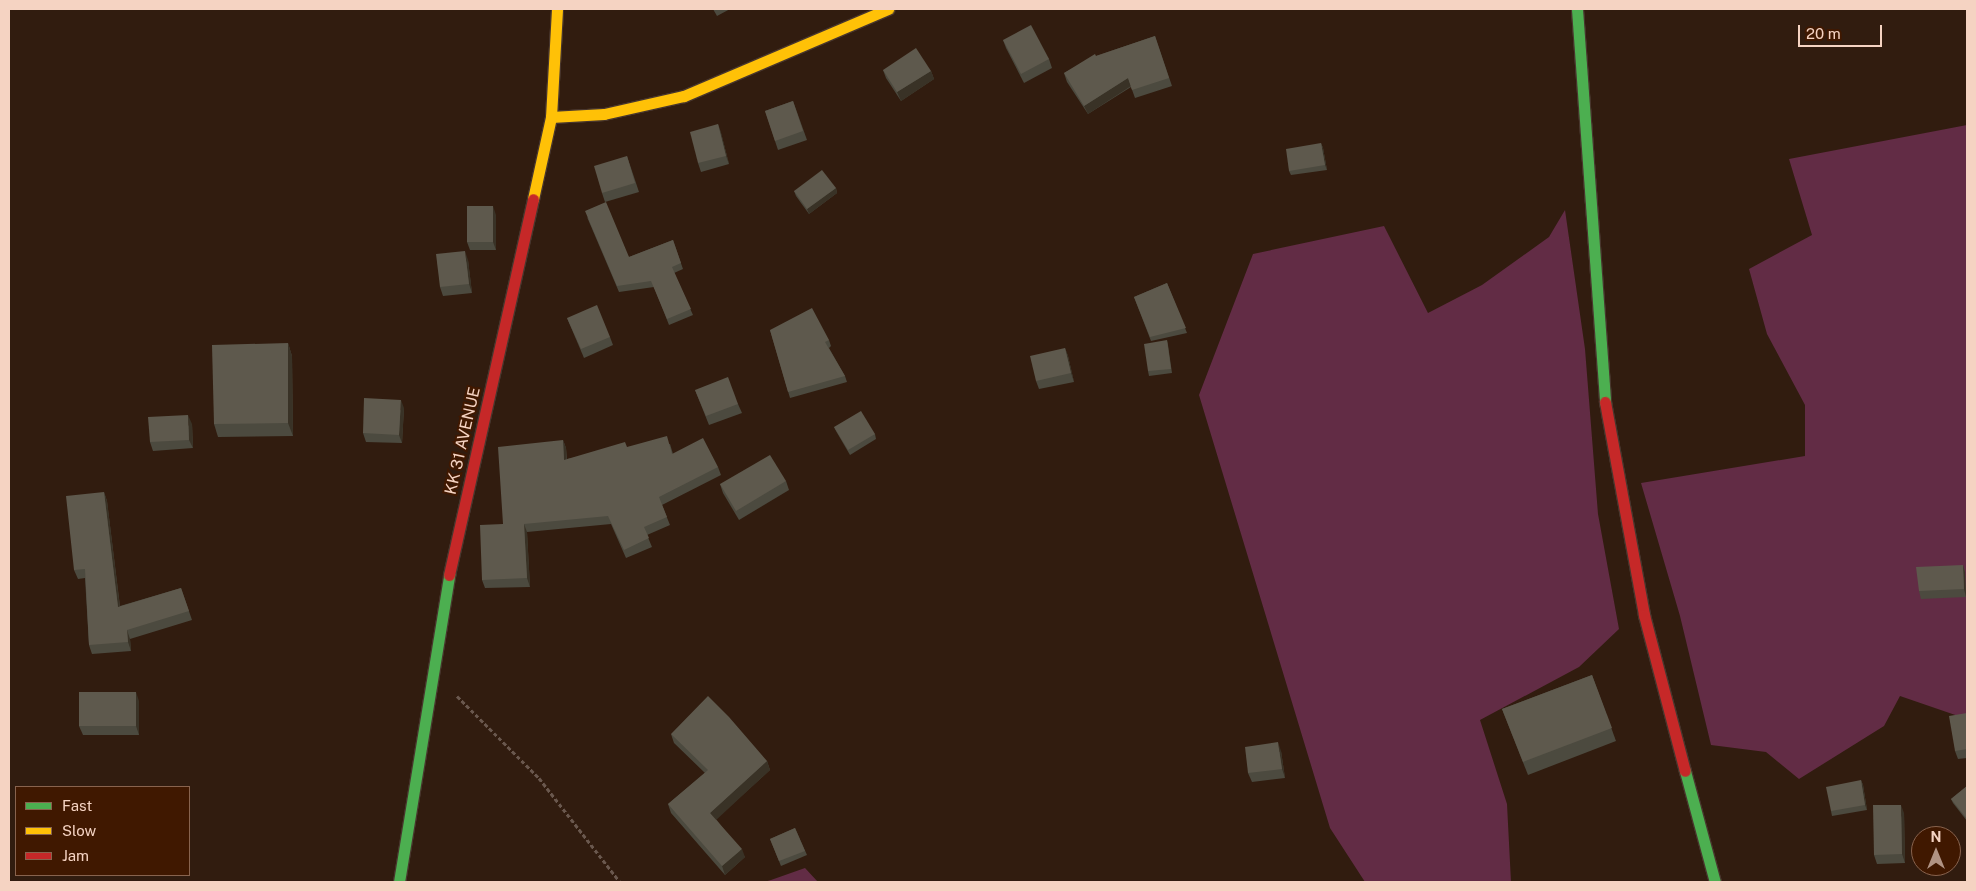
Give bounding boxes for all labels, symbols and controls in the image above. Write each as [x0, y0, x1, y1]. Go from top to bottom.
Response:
scale bar [1801, 15, 1885, 47]
text: 20 m [1806, 25, 1841, 42]
street label: KK 31 AVENUE [441, 385, 485, 497]
legend [15, 786, 190, 876]
text: Fast [62, 797, 92, 814]
text: Slow [62, 822, 96, 839]
north arrow [1911, 826, 1961, 876]
text: N [1931, 829, 1941, 845]
text: Jam [62, 847, 89, 864]

